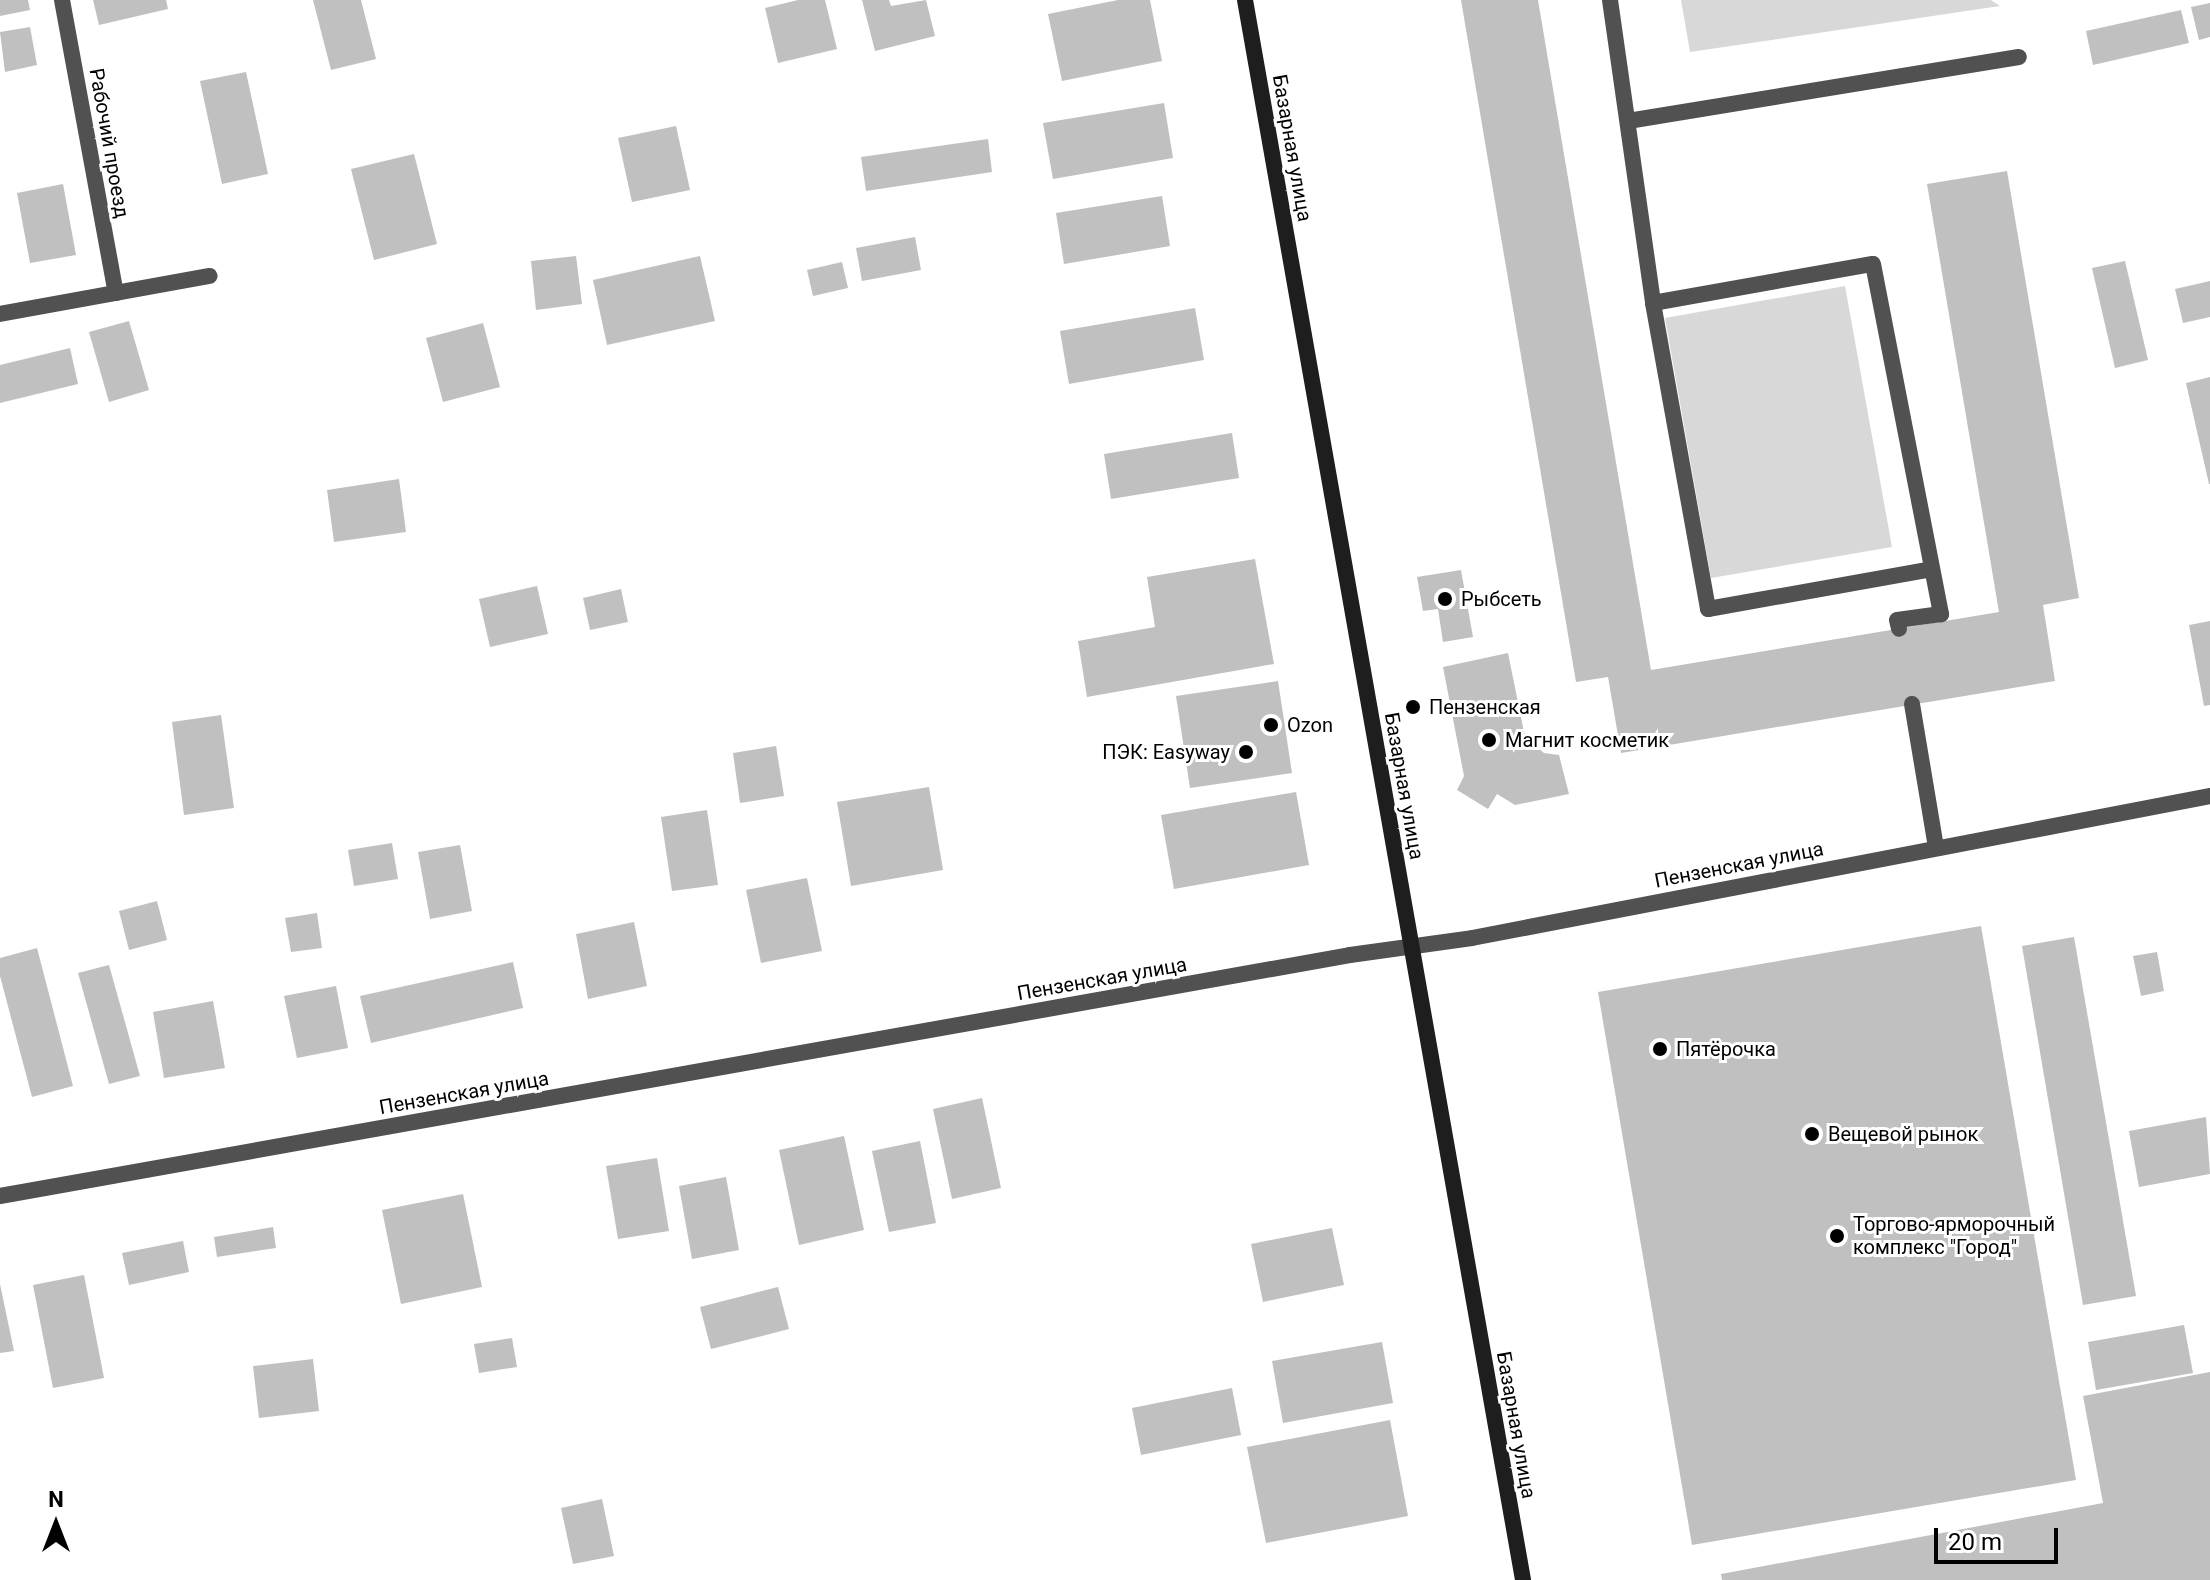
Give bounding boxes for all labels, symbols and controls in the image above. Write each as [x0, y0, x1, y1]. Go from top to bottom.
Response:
street label: Рабочий проезд [84, 66, 134, 220]
street label: Базарная улица [1267, 73, 1317, 223]
place label: Рыбсеть [1461, 587, 1542, 611]
marker: Рыбсеть [1436, 590, 1454, 608]
place label: Пензенская [1429, 695, 1541, 719]
marker: Пензенская [1404, 698, 1422, 716]
street label: Базарная улица [1379, 711, 1429, 861]
place label: Ozon [1287, 713, 1333, 737]
marker: Ozon [1262, 716, 1280, 734]
place label: Магнит косметик [1505, 728, 1669, 752]
marker: Магнит косметик [1480, 731, 1498, 749]
place label: ПЭК: Easyway [1102, 740, 1230, 764]
marker: ПЭК: Easyway [1237, 743, 1255, 761]
street label: Пензенская улица [1652, 837, 1826, 893]
street label: Пензенская улица [1015, 952, 1189, 1006]
place label: Пятёрочка [1676, 1037, 1776, 1061]
marker: Пятёрочка [1651, 1040, 1669, 1058]
street label: Пензенская улица [377, 1066, 551, 1120]
place label: Вещевой рынок [1828, 1122, 1978, 1146]
marker: Вещевой рынок [1803, 1125, 1821, 1143]
place label: Торгово-ярморочный комплекс "Город" [1853, 1212, 2055, 1259]
marker: Торгово-ярморочный комплекс "Город" [1828, 1227, 1846, 1245]
street label: Базарная улица [1491, 1350, 1541, 1500]
north arrow [16, 1484, 96, 1564]
text: N [48, 1487, 64, 1512]
scale bar [1938, 1512, 2062, 1562]
text: 20 m [1948, 1528, 2002, 1556]

